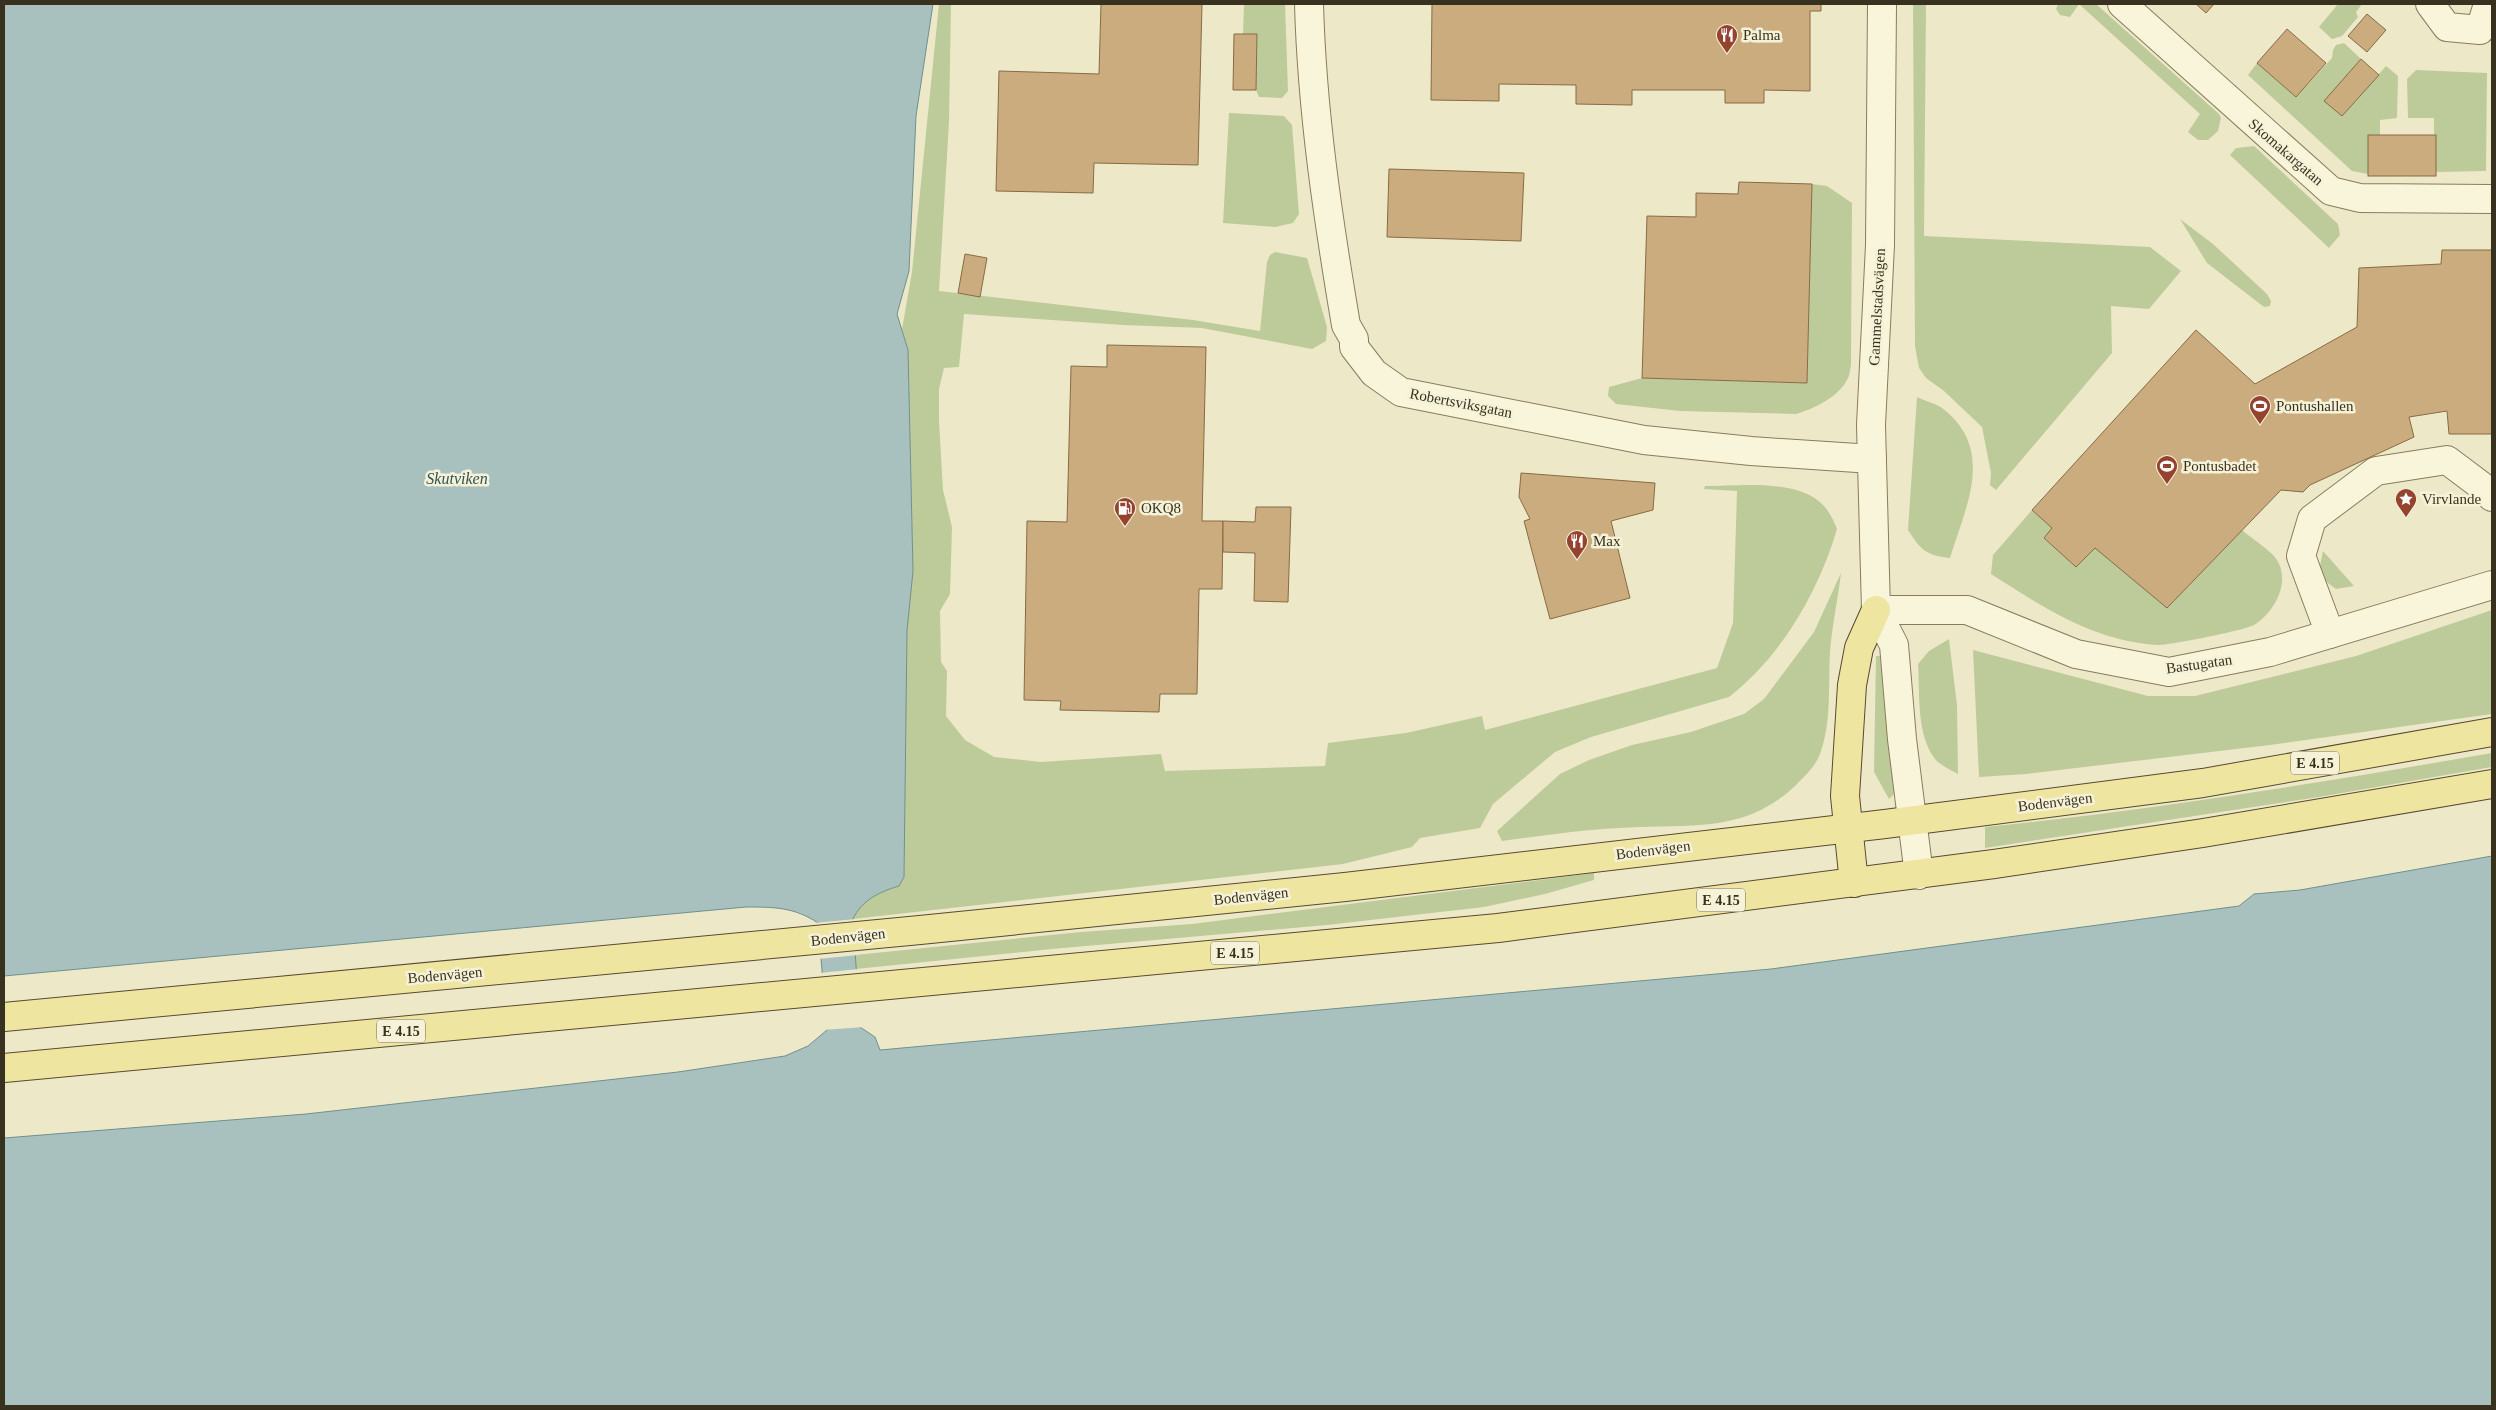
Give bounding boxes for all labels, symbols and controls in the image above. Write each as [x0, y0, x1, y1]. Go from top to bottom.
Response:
restaurant icon: Palma [1715, 23, 1739, 54]
place label: Palma [1743, 27, 1781, 43]
street label: Skomakargatan [2246, 115, 2327, 189]
street label: Gammelstadsvägen [1866, 247, 1888, 366]
street label: Robertsviksgatan [1408, 385, 1514, 421]
sports icon: Pontushallen [2248, 394, 2272, 425]
place label: Pontushallen [2276, 398, 2354, 414]
sports icon: Pontusbadet [2155, 454, 2179, 485]
place label: Pontusbadet [2183, 458, 2257, 474]
water label: Skutviken [426, 470, 488, 487]
place icon: Virvlande [2394, 487, 2418, 518]
place label: Virvlande [2422, 491, 2481, 507]
fuel station icon: OKQ8 [1113, 496, 1137, 527]
place label: OKQ8 [1141, 500, 1181, 516]
restaurant icon: Max [1565, 529, 1589, 560]
place label: Max [1593, 533, 1621, 549]
street label: Bastugatan [2165, 651, 2234, 677]
road number: E 4.15 [2291, 751, 2339, 774]
street label: Bodenvägen [2017, 789, 2094, 815]
street label: Bodenvägen [1615, 837, 1692, 863]
street label: Bodenvägen [1213, 884, 1290, 908]
road number: E 4.15 [1697, 888, 1745, 912]
street label: Bodenvägen [810, 925, 887, 949]
road number: E 4.15 [1211, 941, 1259, 964]
street label: Bodenvägen [407, 964, 484, 986]
road number: E 4.15 [377, 1019, 425, 1042]

